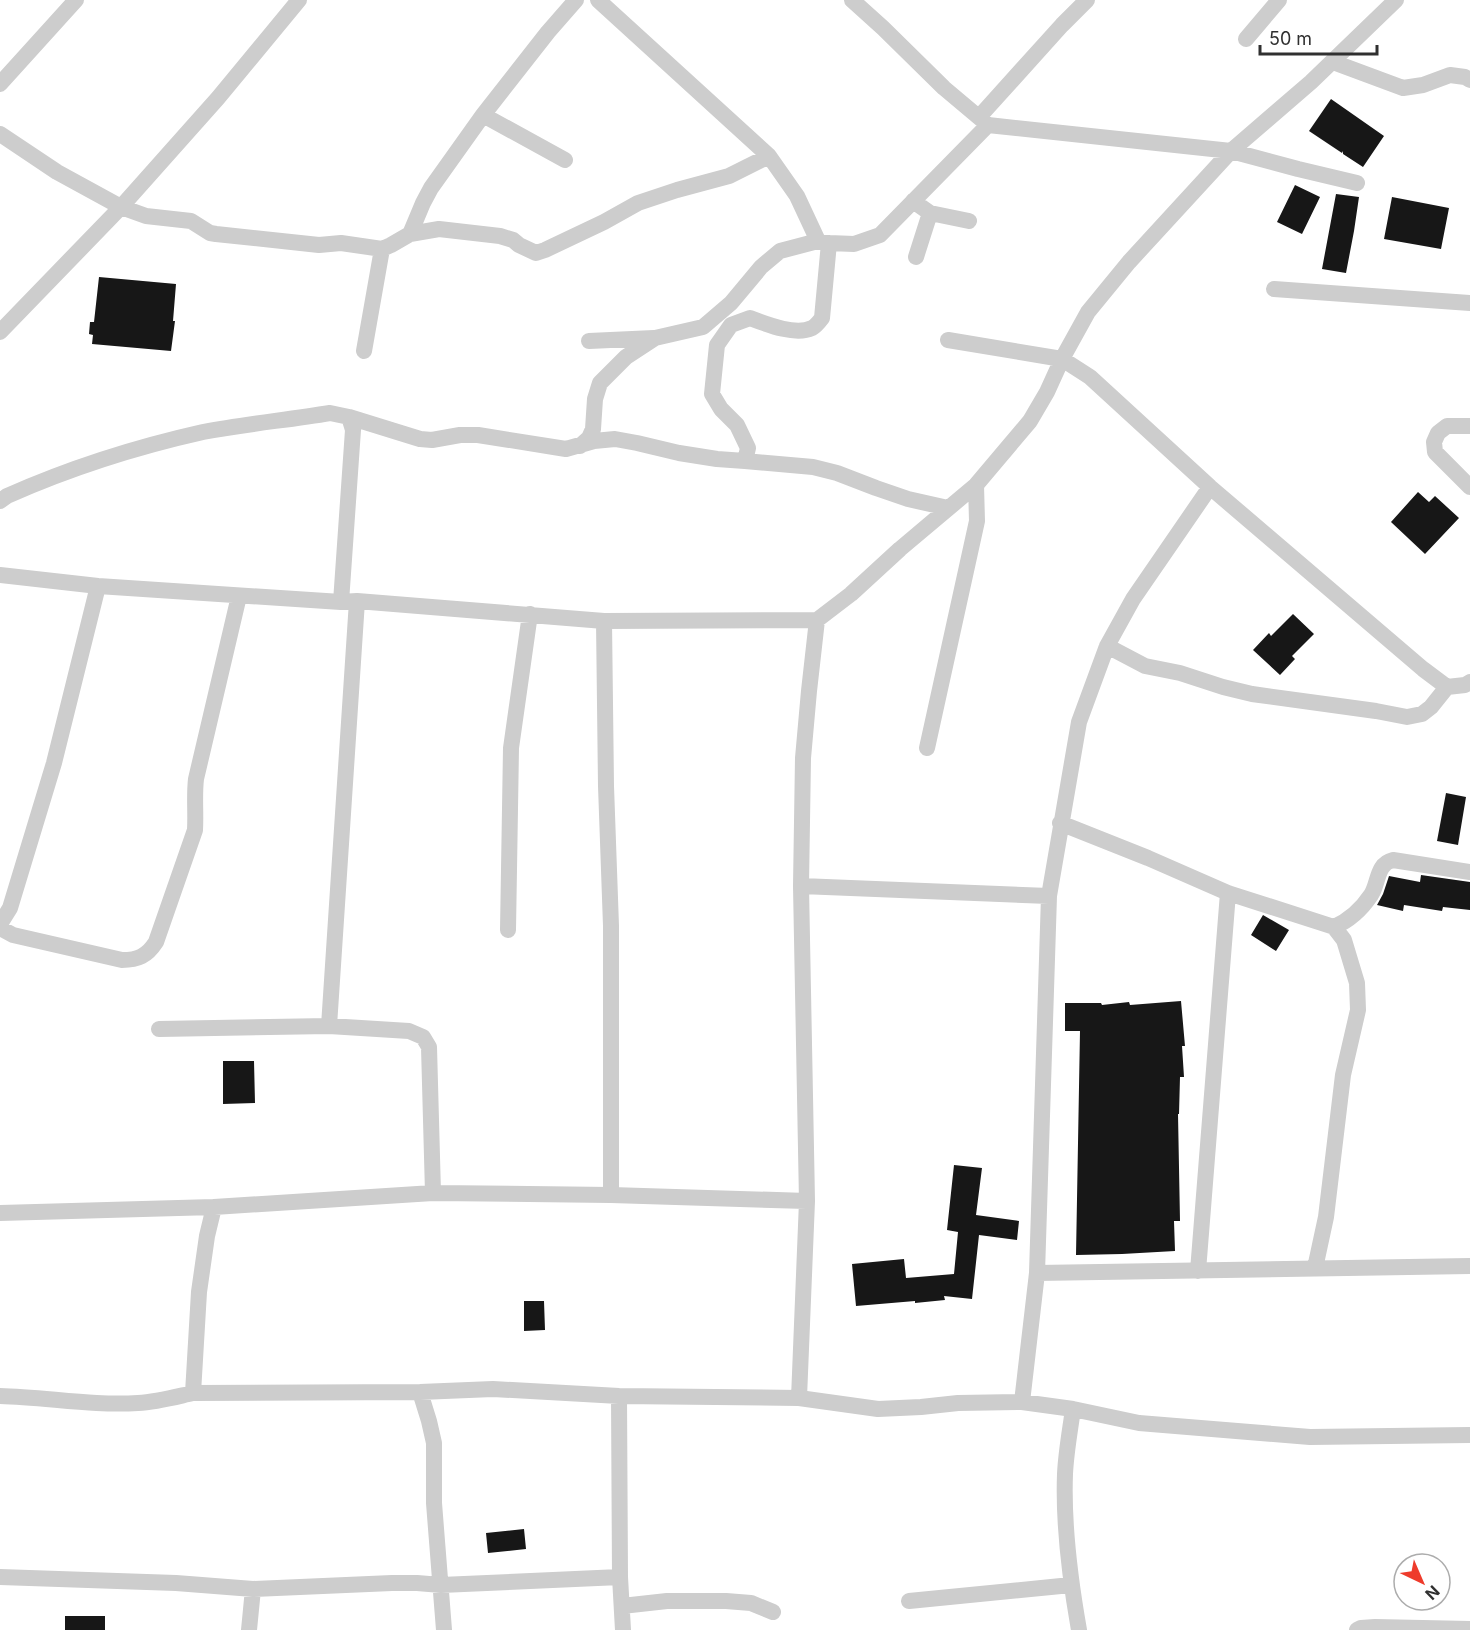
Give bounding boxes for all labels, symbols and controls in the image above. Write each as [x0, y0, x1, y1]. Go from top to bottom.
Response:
scale bar [1260, 18, 1377, 56]
text: 50 m [1269, 28, 1312, 49]
north arrow [1392, 1552, 1452, 1612]
text: N [1421, 1581, 1444, 1604]

